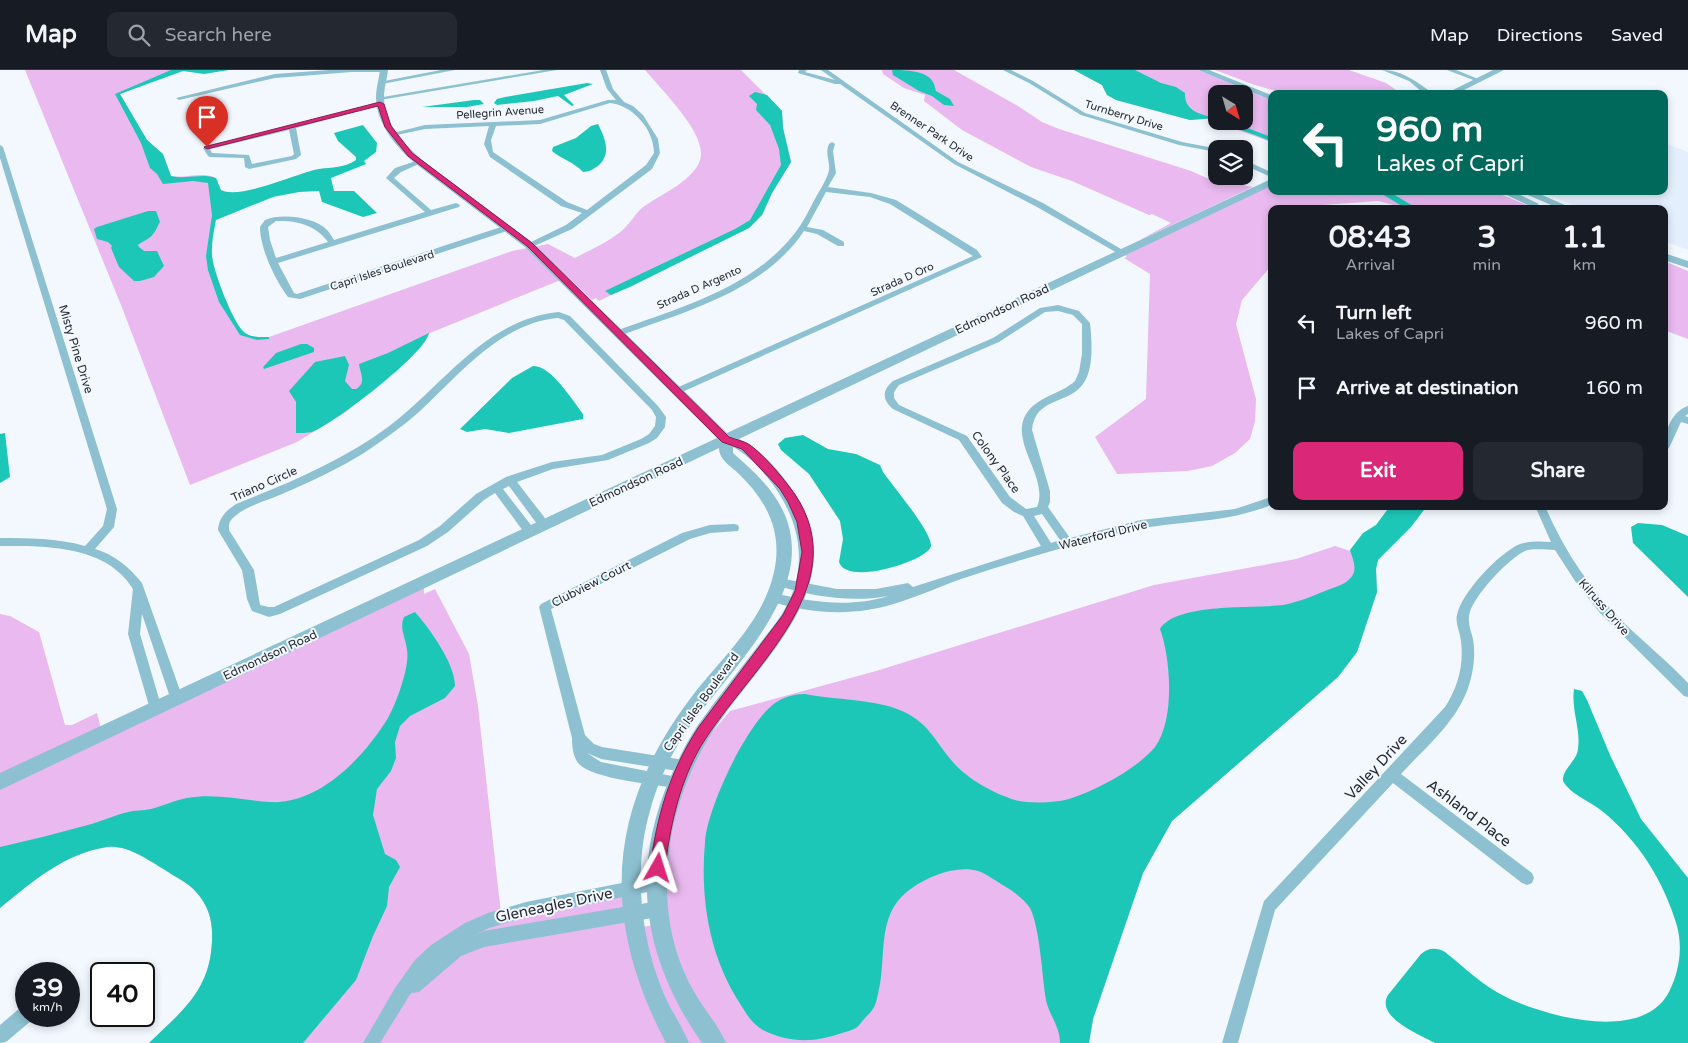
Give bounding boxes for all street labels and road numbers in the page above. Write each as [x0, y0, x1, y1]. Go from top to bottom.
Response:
street label: Turnberry Drive [1083, 97, 1165, 134]
street label: Brenner Park Drive [887, 99, 976, 164]
street label: Pellegrin Avenue [456, 103, 544, 122]
street label: Capri Isles Boulevard [328, 247, 436, 293]
street label: Strada D Oro [869, 260, 936, 299]
street label: Strada D Argento [655, 263, 744, 312]
street label: Edmondson Road [953, 281, 1051, 337]
street label: Misty Pine Drive [56, 303, 96, 395]
street label: Colony Place [969, 428, 1023, 496]
street label: Edmondson Road [587, 454, 685, 510]
street label: Triano Circle [229, 463, 299, 505]
street label: Waterford Drive [1057, 517, 1149, 553]
street label: Clubview Court [549, 558, 633, 610]
street label: Kilruss Drive [1576, 576, 1632, 638]
street label: Edmondson Road [221, 627, 319, 683]
street label: Capri Isles Boulevard [660, 650, 742, 754]
street label: Valley Drive [1341, 731, 1411, 803]
street label: Ashland Place [1423, 775, 1515, 851]
street label: Gleneagles Drive [494, 884, 614, 926]

